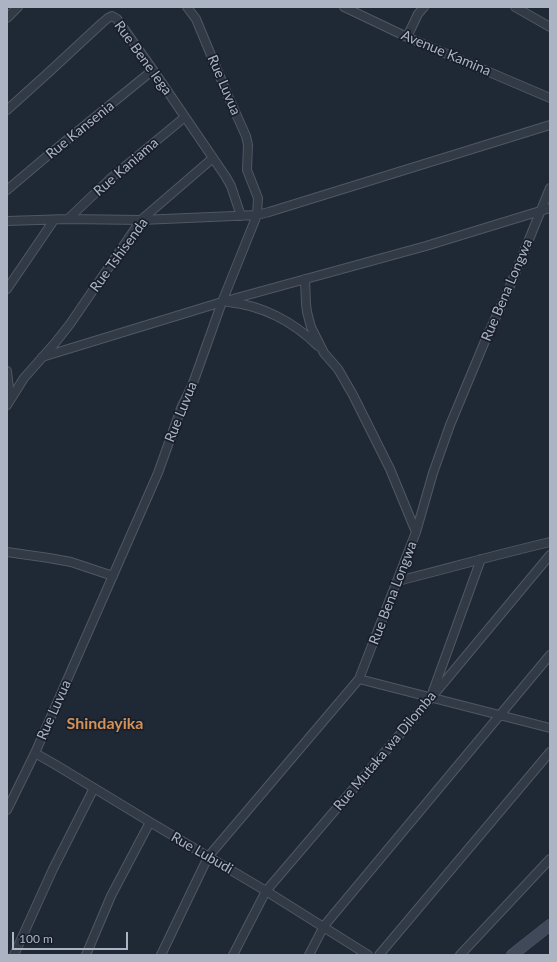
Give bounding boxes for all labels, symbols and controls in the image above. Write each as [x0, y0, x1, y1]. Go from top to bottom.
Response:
street label: Rue Bene lega [111, 18, 175, 98]
street label: Avenue Kamina [399, 27, 493, 79]
street label: Rue Luvua [204, 52, 244, 118]
street label: Rue Kansenia [43, 97, 117, 163]
street label: Rue Kaniama [90, 134, 162, 200]
street label: Rue Tshisenda [87, 215, 151, 295]
street label: Rue Bena Longwa [478, 236, 536, 344]
street label: Rue Luvua [161, 379, 201, 445]
street label: Rue Bena Longwa [366, 539, 420, 647]
street label: Rue Luvua [33, 677, 75, 743]
street label: Rue Mutaka wa Dilomba [330, 688, 440, 814]
district label: Shindayika [67, 714, 143, 734]
street label: Rue Lubudi [168, 829, 236, 877]
scale bar [14, 924, 130, 950]
text: 100 m [19, 931, 53, 946]

